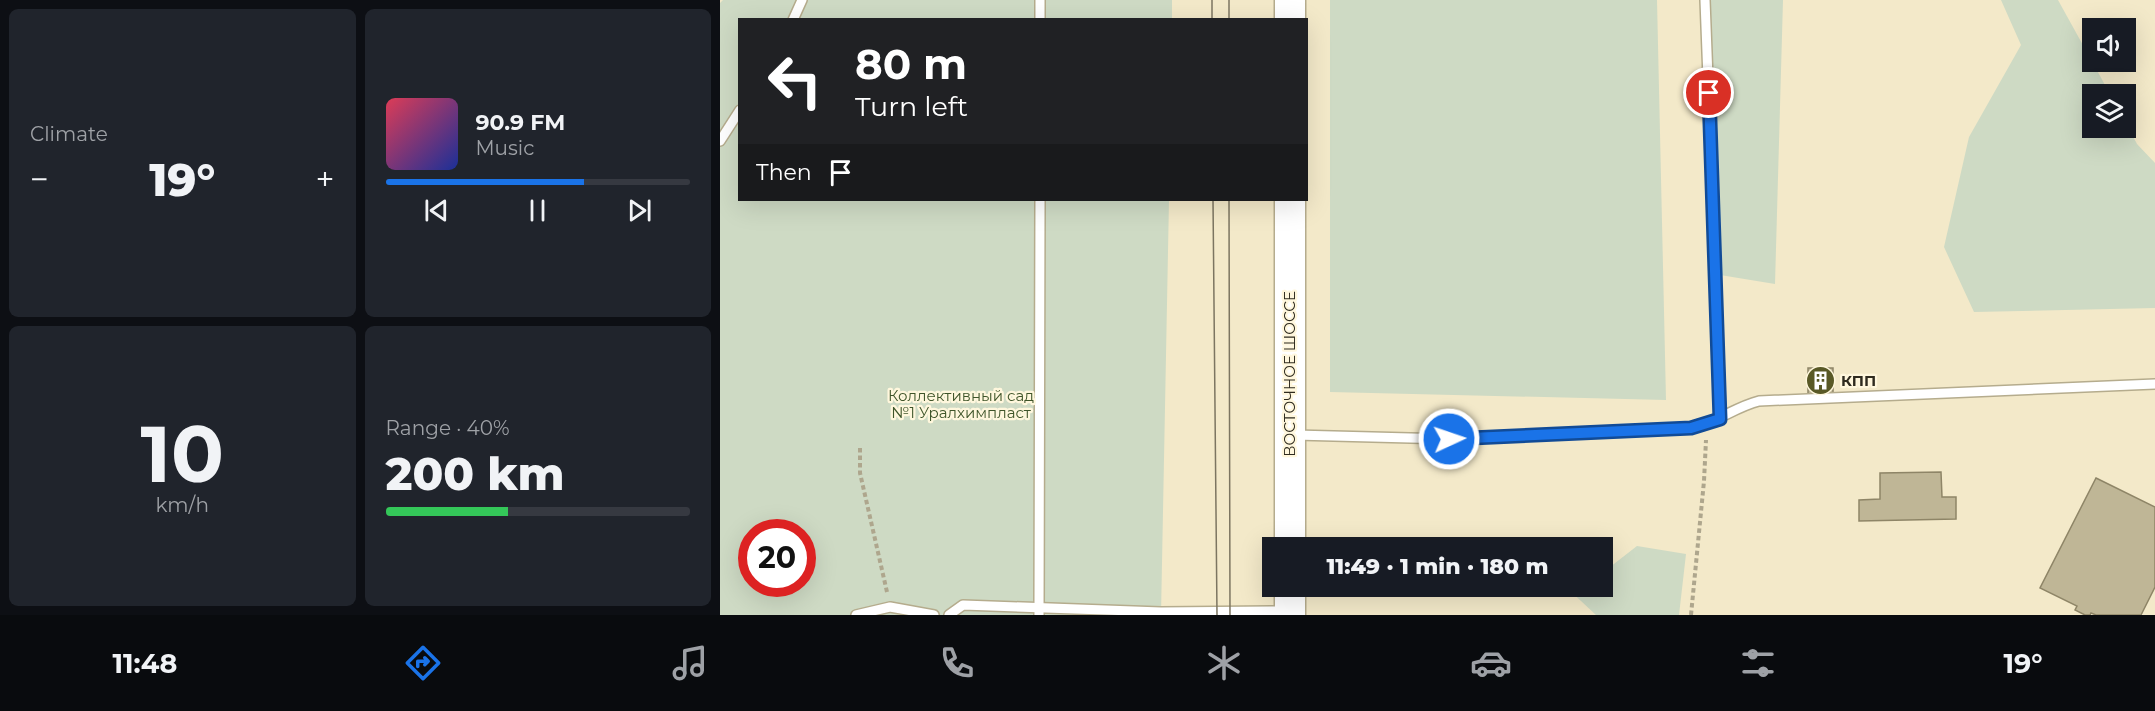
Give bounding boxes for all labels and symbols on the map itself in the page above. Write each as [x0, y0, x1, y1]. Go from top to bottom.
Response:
pin [1683, 67, 1734, 118]
street label: ВОСТОЧНОЕ ШОССЕ [1280, 291, 1299, 457]
building icon: КПП [1804, 365, 1836, 397]
place label: КПП [1841, 371, 1876, 390]
park label: Коллективный сад №1 Уралхимпласт [888, 386, 1034, 422]
position arrow [1417, 407, 1481, 471]
speed limit sign: 20 [738, 519, 816, 597]

